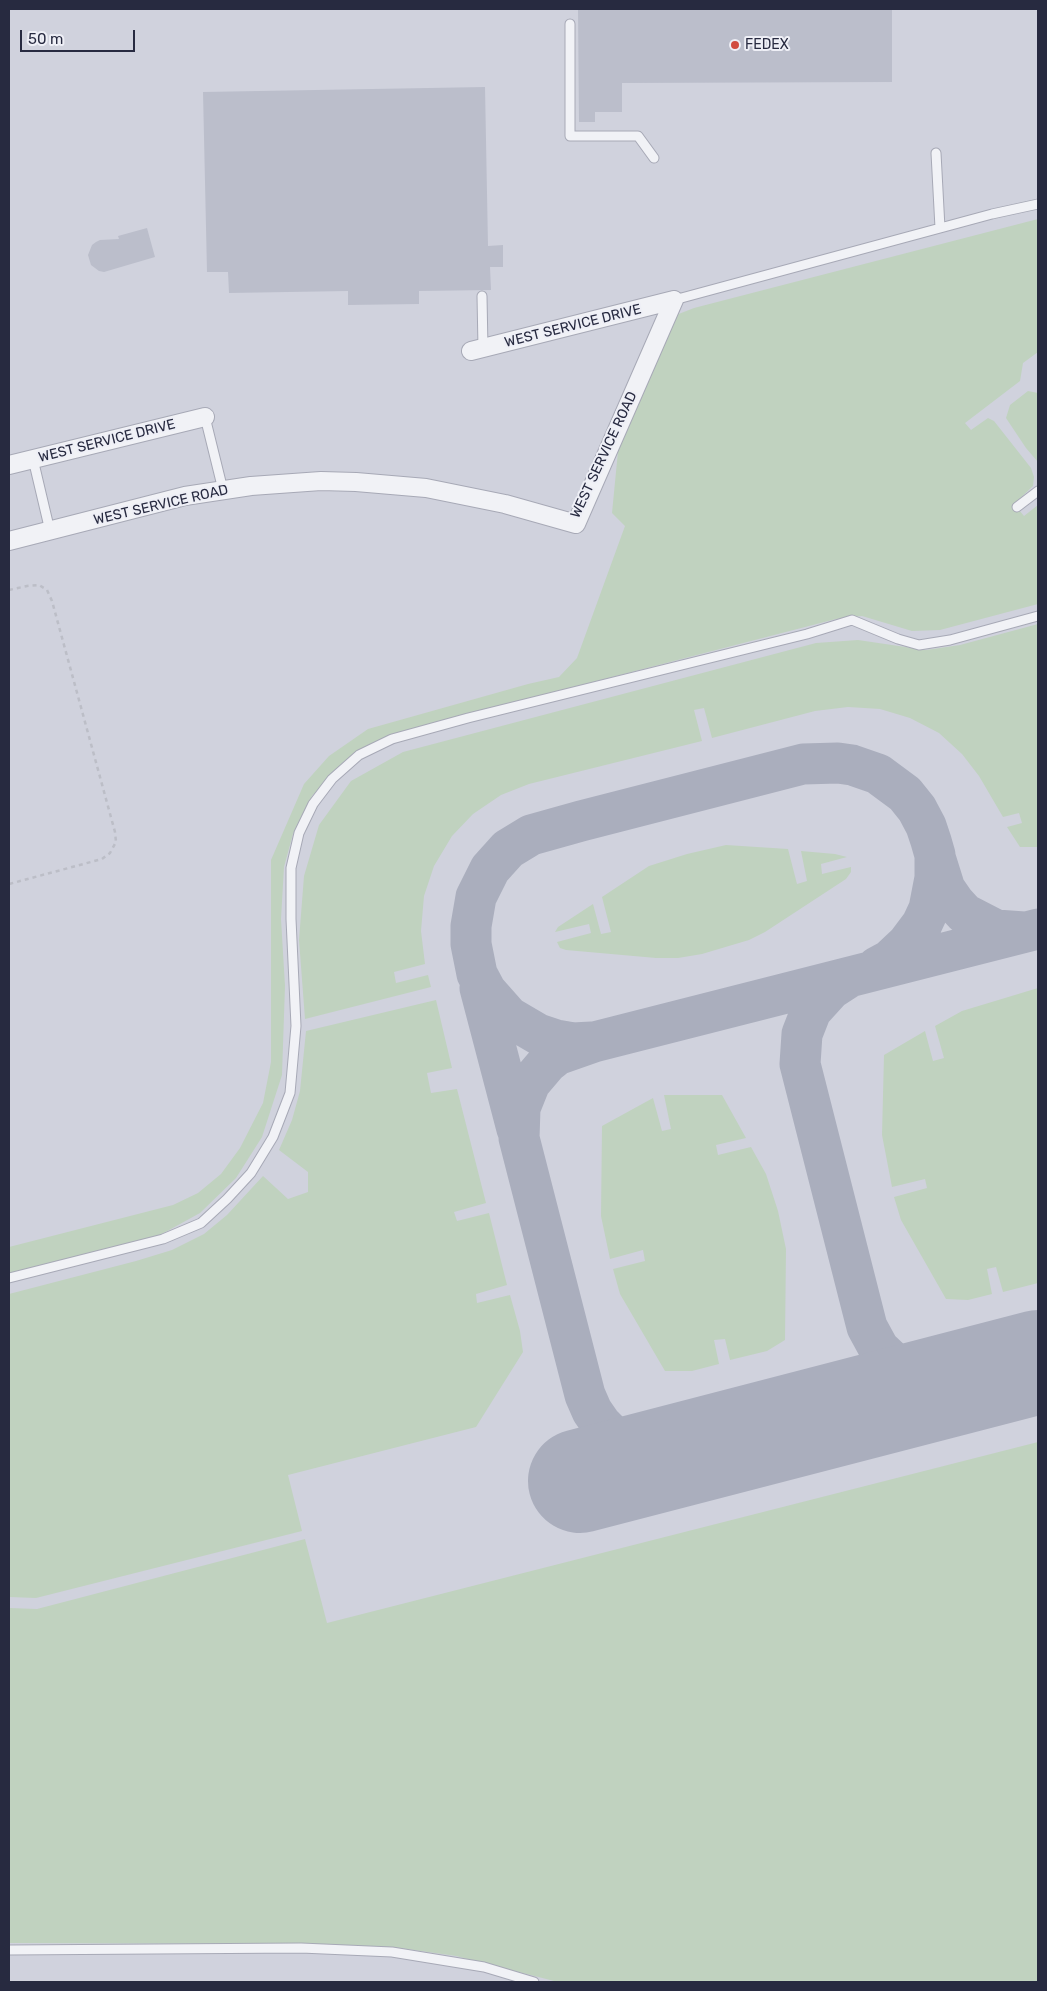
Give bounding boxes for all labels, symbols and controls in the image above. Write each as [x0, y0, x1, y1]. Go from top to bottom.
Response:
scale bar [22, 20, 138, 52]
text: 50 m [28, 30, 63, 48]
place label: FEDEX [745, 37, 789, 53]
marker: FEDEX [729, 39, 741, 51]
street label: WEST SERVICE DRIVE [503, 301, 643, 351]
street label: WEST SERVICE ROAD [567, 389, 641, 521]
street label: WEST SERVICE DRIVE [37, 416, 177, 466]
street label: WEST SERVICE ROAD [92, 481, 230, 529]

